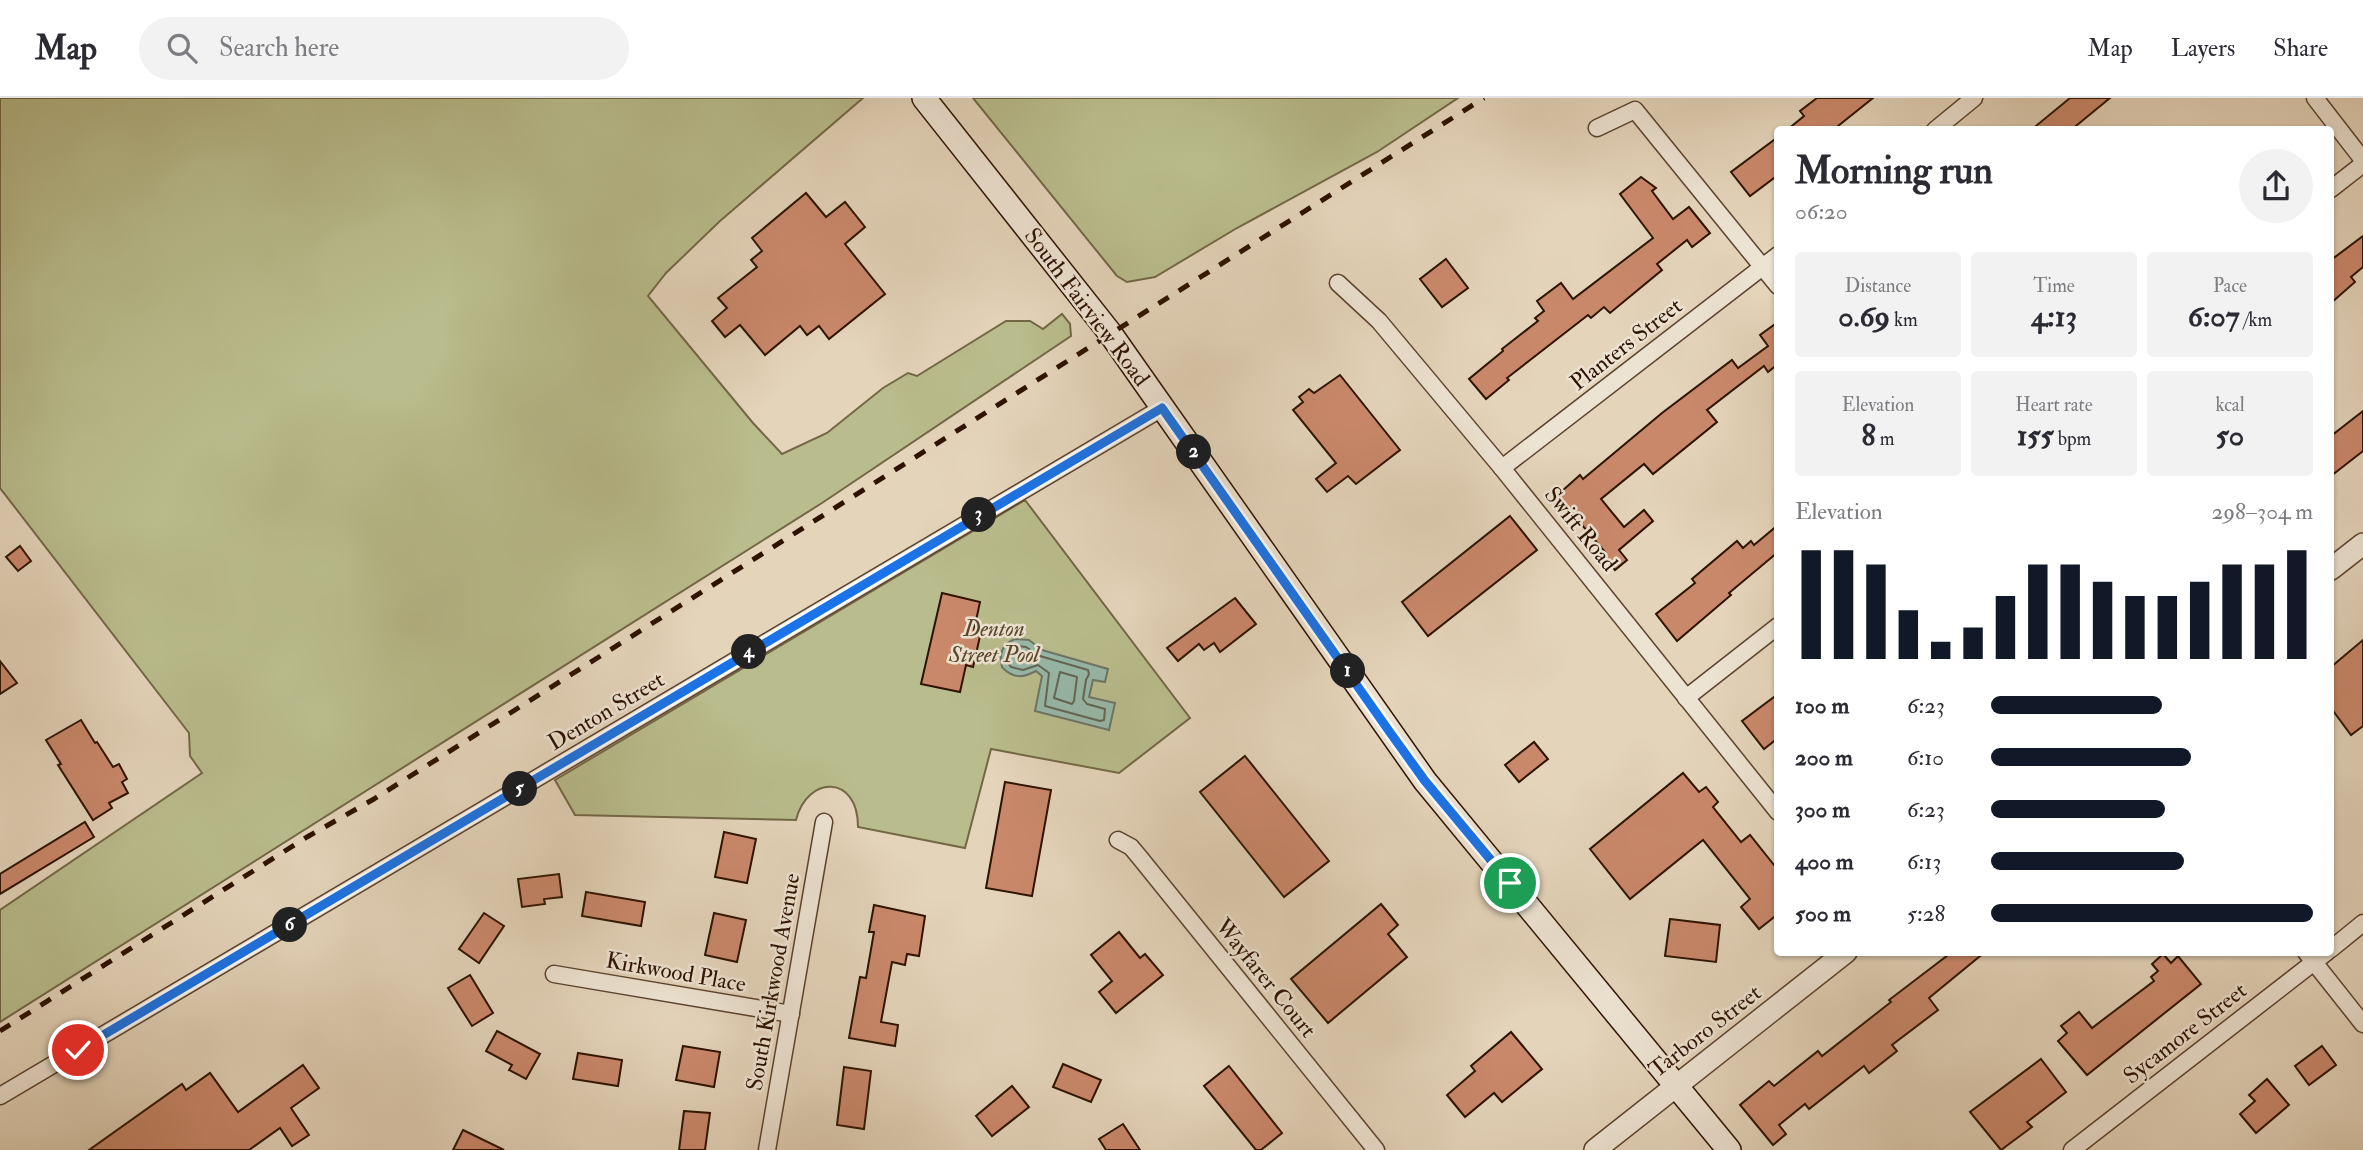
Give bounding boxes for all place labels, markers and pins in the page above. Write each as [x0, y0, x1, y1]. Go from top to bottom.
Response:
pin: 2 [1176, 434, 1212, 470]
pin: 3 [962, 498, 996, 532]
pin: 4 [732, 634, 766, 670]
pin: 1 [1330, 654, 1366, 688]
pin: 5 [503, 772, 538, 806]
pin [1480, 853, 1540, 913]
pin: 6 [272, 908, 308, 942]
pin [48, 1020, 108, 1080]

